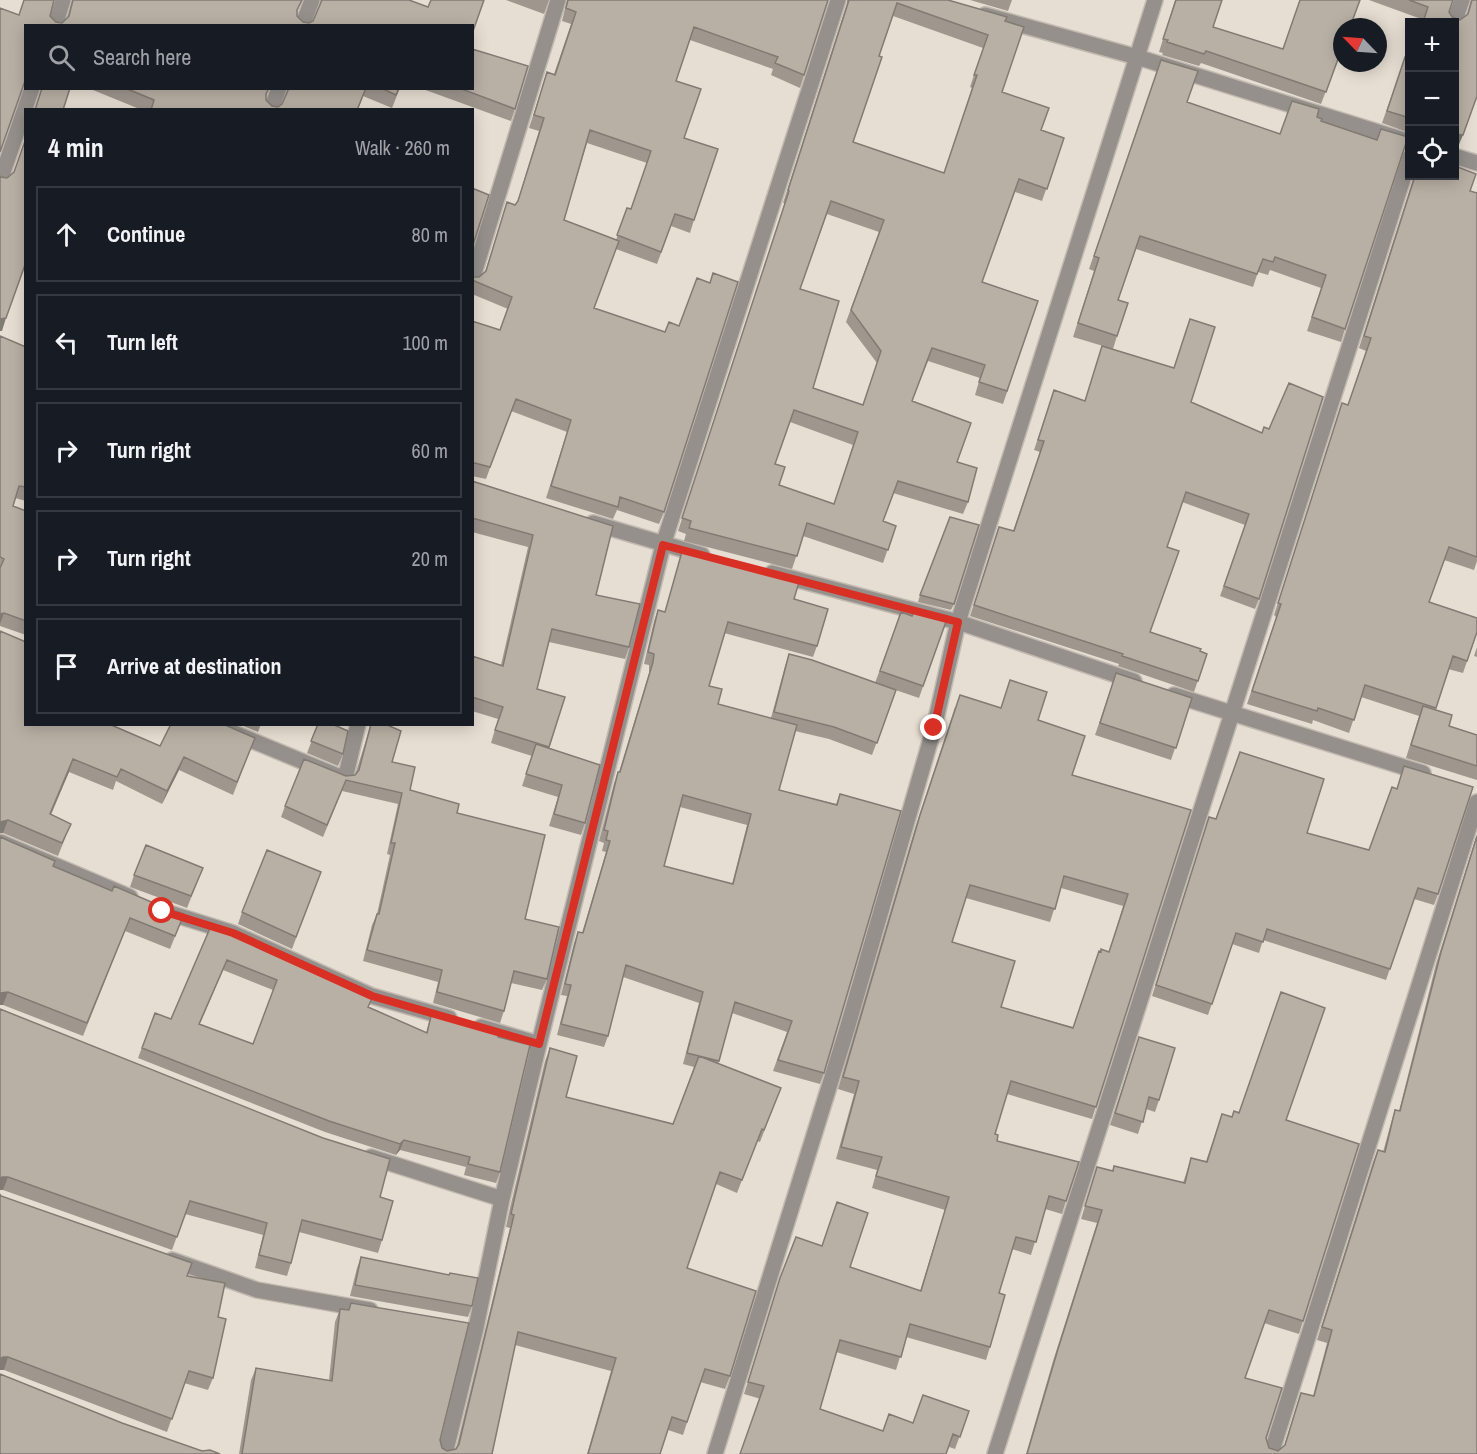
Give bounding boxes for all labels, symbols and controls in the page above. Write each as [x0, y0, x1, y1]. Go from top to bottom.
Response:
north arrow [1333, 18, 1387, 72]
map controls [1405, 18, 1459, 180]
button: + [1405, 18, 1459, 72]
search box [24, 24, 474, 90]
icon: search [45, 41, 78, 74]
text: Search here [93, 42, 191, 72]
button: − [1405, 72, 1459, 126]
button: locate [1405, 126, 1459, 180]
text: 4 min [48, 130, 104, 165]
text: Walk · 260 m [355, 134, 450, 161]
icon: ahead [50, 218, 83, 251]
text: Continue [107, 219, 185, 249]
text: 80 m [412, 221, 448, 248]
icon: left [50, 326, 83, 359]
text: Turn left [107, 327, 178, 357]
text: 100 m [402, 329, 448, 356]
icon: right [50, 434, 83, 467]
text: Turn right [107, 435, 191, 465]
text: 60 m [412, 437, 448, 464]
icon: right [50, 542, 83, 575]
text: Turn right [107, 543, 191, 573]
text: 20 m [412, 545, 448, 572]
icon: arrive [50, 650, 83, 683]
text: Arrive at destination [107, 651, 281, 681]
route end [920, 714, 946, 740]
route start [148, 897, 174, 923]

